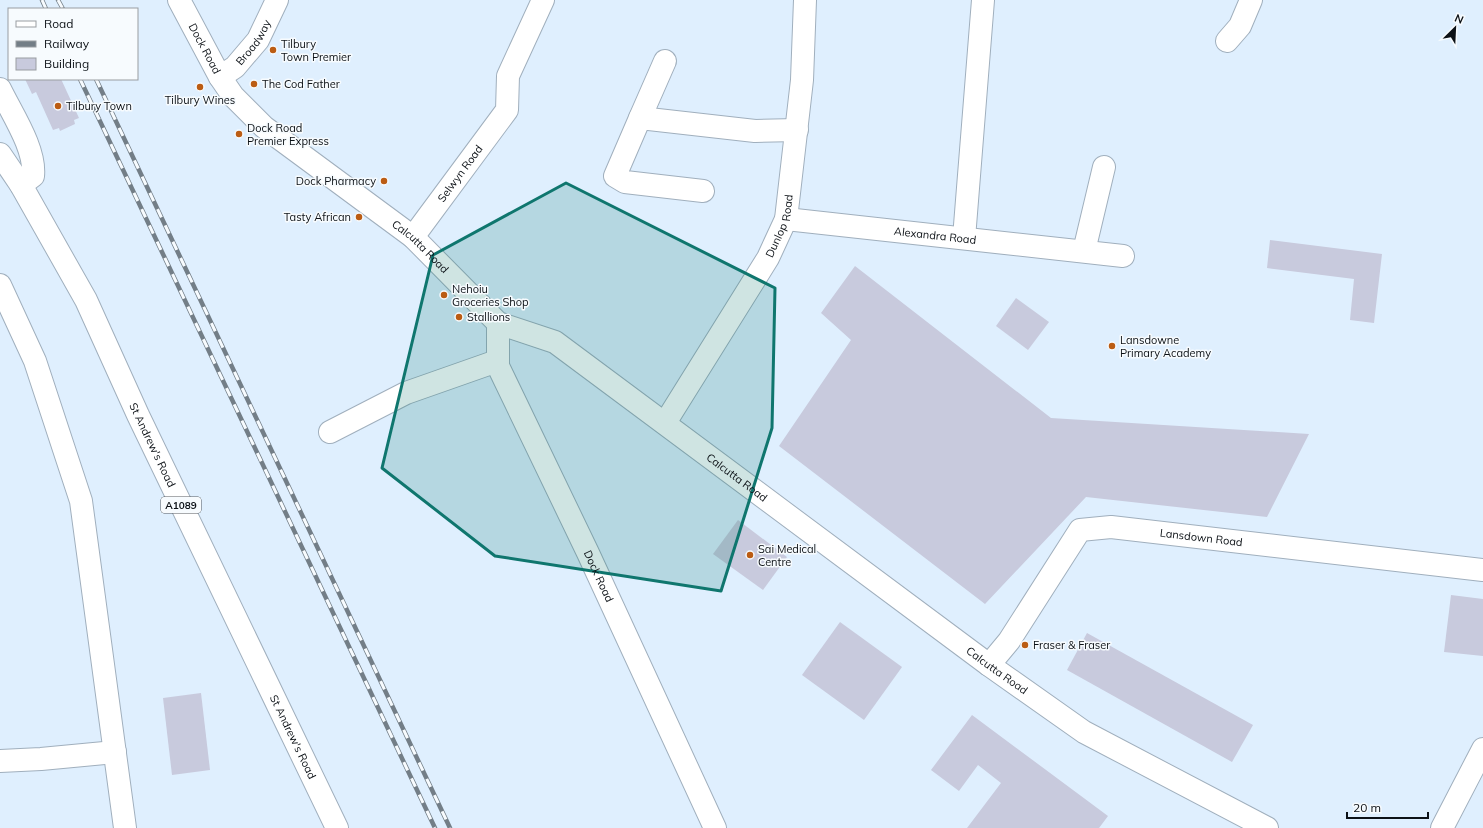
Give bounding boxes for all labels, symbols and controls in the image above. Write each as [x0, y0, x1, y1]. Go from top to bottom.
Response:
legend [8, 8, 138, 80]
north arrow [1435, 8, 1475, 48]
text: N [1452, 11, 1466, 27]
text: Road [44, 16, 73, 31]
street label: Broadway [233, 17, 274, 68]
street label: Dock Road [186, 21, 224, 76]
text: Railway [44, 36, 90, 51]
place label: Tilbury Town Premier [281, 37, 351, 64]
marker: Tilbury Town Premier [268, 45, 278, 55]
text: Building [44, 56, 89, 71]
place label: The Cod Father [262, 77, 340, 91]
marker: The Cod Father [249, 79, 259, 89]
marker: Tilbury Wines [195, 82, 205, 92]
place label: Tilbury Wines [165, 93, 235, 107]
place label: Tilbury Town [66, 99, 132, 113]
marker: Tilbury Town [53, 101, 63, 111]
place label: Dock Road Premier Express [247, 121, 329, 148]
marker: Dock Road Premier Express [234, 129, 244, 139]
street label: Selwyn Road [434, 142, 486, 205]
place label: Dock Pharmacy [296, 174, 376, 188]
marker: Dock Pharmacy [379, 176, 389, 186]
street label: Dunlop Road [762, 194, 796, 260]
place label: Tasty African [284, 210, 351, 224]
marker: Tasty African [354, 212, 364, 222]
street label: Calcutta Road [389, 217, 452, 276]
street label: Alexandra Road [893, 224, 977, 247]
place label: Nehoiu Groceries Shop [452, 282, 529, 309]
marker: Nehoiu Groceries Shop [439, 290, 449, 300]
place label: Stallions [467, 310, 510, 324]
marker: Stallions [454, 312, 464, 322]
place label: Lansdowne Primary Academy [1120, 333, 1211, 360]
marker: Lansdowne Primary Academy [1107, 341, 1117, 351]
street label: St Andrew's Road [126, 401, 179, 489]
street label: Calcutta Road [704, 450, 770, 505]
road number: A1089 [161, 497, 201, 513]
street label: Lansdown Road [1159, 526, 1243, 549]
place label: Sai Medical Centre [758, 542, 816, 569]
street label: Dock Road [581, 548, 617, 604]
marker: Sai Medical Centre [745, 550, 755, 560]
place label: Fraser & Fraser [1033, 638, 1110, 652]
marker: Fraser & Fraser [1020, 640, 1030, 650]
street label: Calcutta Road [964, 644, 1031, 697]
street label: St Andrew's Road [267, 692, 319, 781]
scale bar [1347, 794, 1428, 820]
text: 20 m [1353, 800, 1381, 815]

